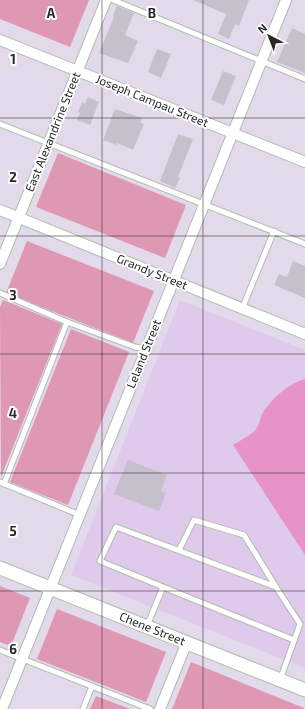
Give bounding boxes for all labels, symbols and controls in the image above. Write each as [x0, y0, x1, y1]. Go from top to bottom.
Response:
text: A [47, 5, 56, 21]
text: B [148, 5, 156, 21]
north arrow [249, 16, 289, 56]
text: N [255, 21, 269, 36]
text: 1 [10, 51, 16, 67]
street label: East Alexandrine Street [22, 69, 83, 194]
street label: Joseph Campau Street [94, 71, 211, 129]
text: 2 [9, 169, 17, 185]
street label: Grandy Street [115, 251, 190, 292]
text: 3 [9, 287, 17, 303]
street label: Leland Street [123, 317, 163, 390]
text: 4 [9, 405, 17, 421]
text: 5 [9, 523, 17, 539]
street label: Chene Street [118, 609, 188, 648]
text: 6 [9, 641, 17, 657]

